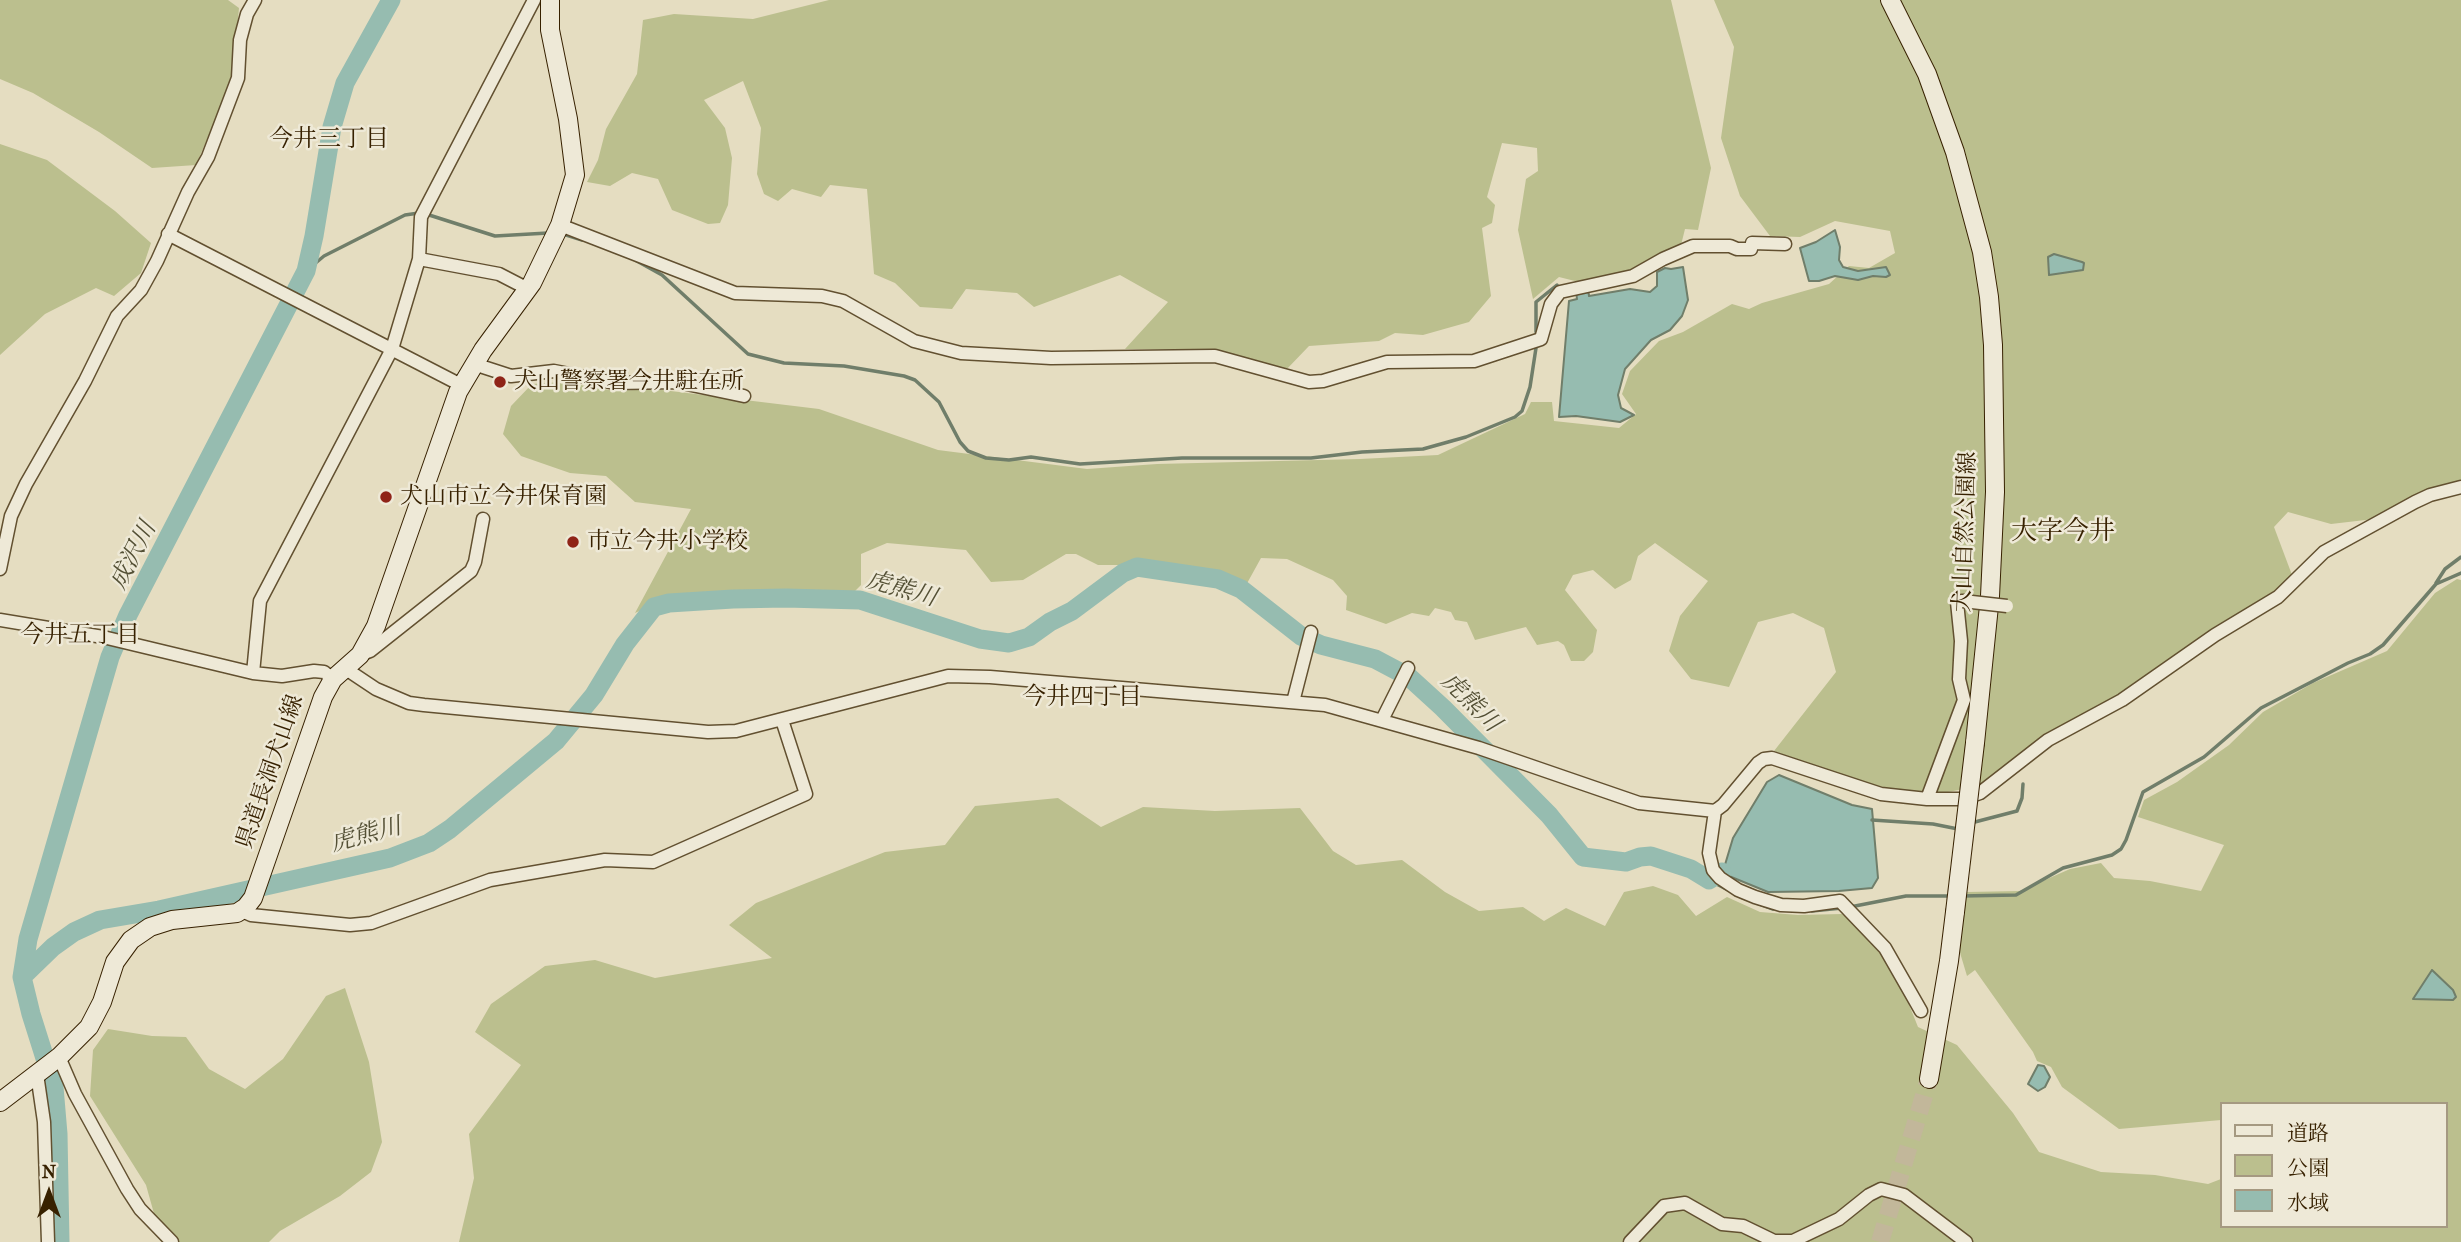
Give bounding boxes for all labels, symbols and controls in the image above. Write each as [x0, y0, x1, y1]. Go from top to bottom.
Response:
district label: 今井三丁目 [269, 126, 389, 154]
place label: 犬山警察署今井駐在所 [514, 368, 744, 396]
marker: 犬山警察署今井駐在所 [492, 374, 508, 390]
street label: 犬山自然公園線 [1949, 451, 1983, 613]
place label: 犬山市立今井保育園 [400, 483, 607, 511]
marker: 犬山市立今井保育園 [378, 489, 394, 505]
water label: 成沢川 [105, 517, 163, 595]
district label: 大字今井 [2011, 517, 2115, 549]
place label: 市立今井小学校 [587, 528, 748, 556]
marker: 市立今井小学校 [565, 534, 581, 550]
water label: 虎熊川 [862, 566, 940, 614]
district label: 今井五丁目 [20, 622, 140, 650]
water label: 虎熊川 [1434, 667, 1506, 739]
district label: 今井四丁目 [1022, 684, 1142, 712]
street label: 県道長洞犬山線 [232, 691, 310, 853]
water label: 虎熊川 [327, 813, 405, 859]
legend [2220, 1102, 2447, 1228]
text: 道路 [2287, 1121, 2329, 1145]
text: 公園 [2287, 1156, 2329, 1180]
north arrow [14, 1158, 84, 1228]
text: N [42, 1161, 56, 1183]
text: 水域 [2287, 1191, 2329, 1215]

